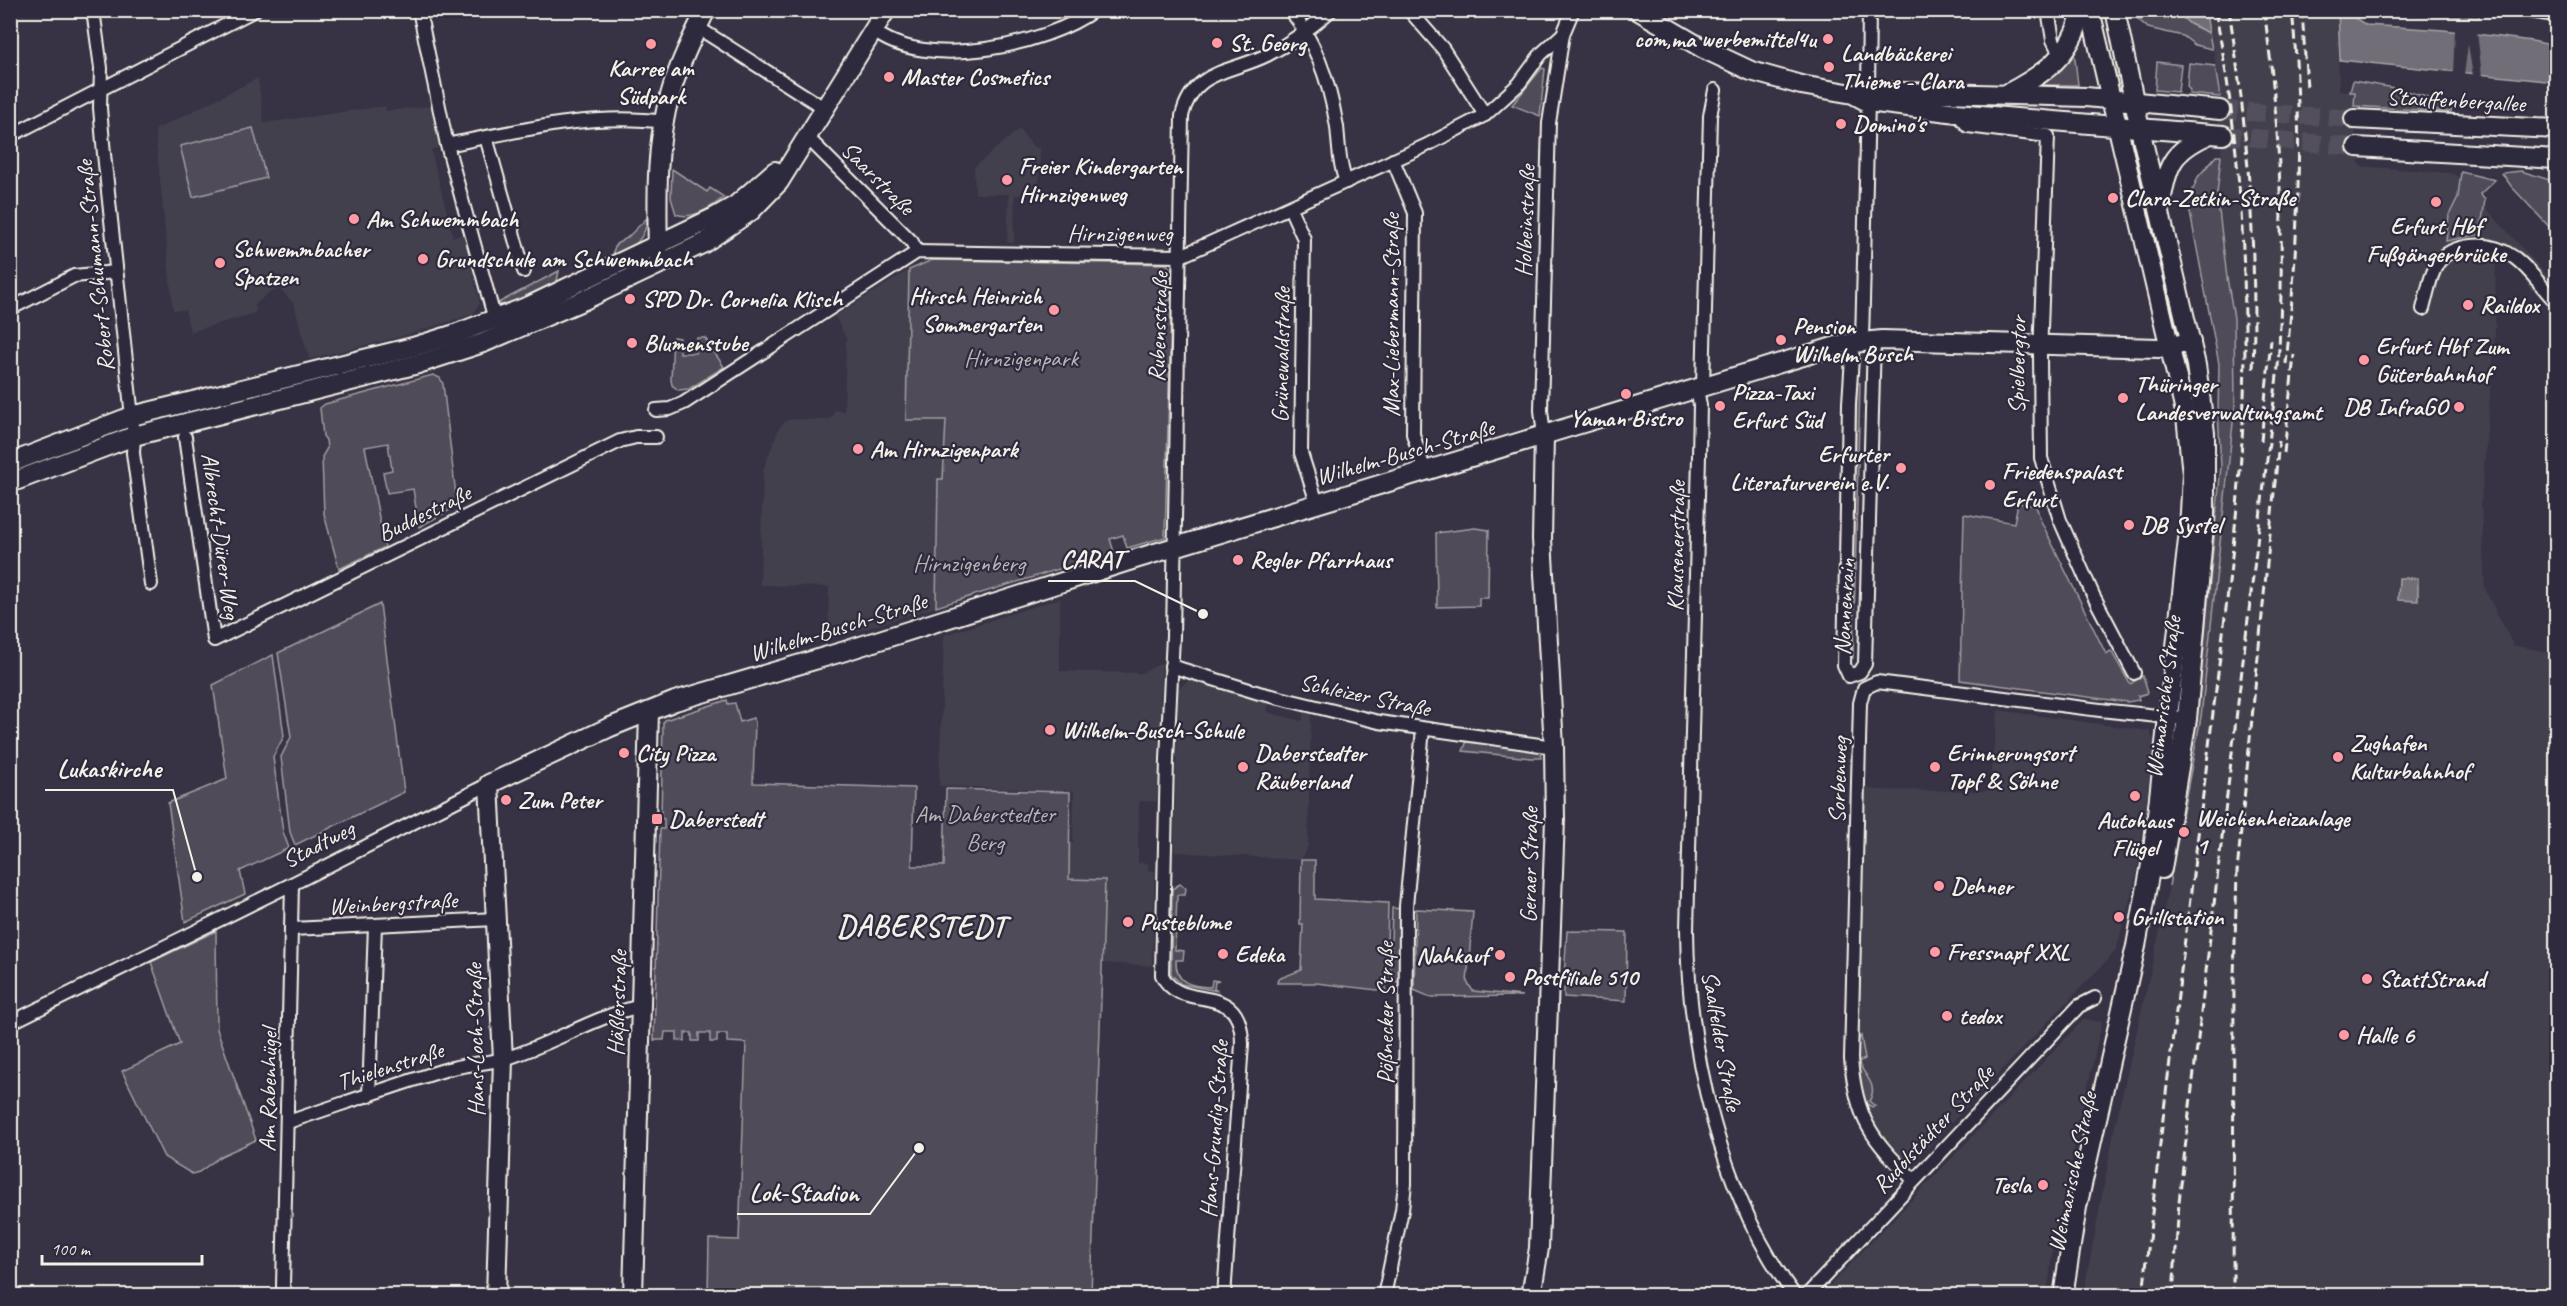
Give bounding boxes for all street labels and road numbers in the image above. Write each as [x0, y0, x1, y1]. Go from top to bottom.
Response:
street label: Stauffenbergallee [2386, 81, 2528, 119]
street label: Saarstraße [835, 135, 923, 223]
street label: Robert-Schumann-Straße [69, 157, 121, 373]
street label: Holbeinstraße [1508, 162, 1542, 278]
street label: Max-Liebermann-Straße [1376, 211, 1406, 417]
street label: Hirnzigenweg [1067, 218, 1174, 248]
street label: Rubensstraße [1141, 269, 1175, 382]
street label: Grünewaldstraße [1265, 285, 1297, 423]
street label: Spielbergtor [2001, 314, 2033, 414]
street label: Wilhelm-Busch-Straße [1313, 412, 1500, 492]
street label: Albrecht-Dürer-Weg [194, 451, 248, 623]
street label: Buddestraße [372, 477, 477, 548]
street label: Klausenerstraße [1660, 478, 1692, 612]
street label: Nonnenrain [1826, 558, 1862, 656]
street label: Wilhelm-Busch-Straße [746, 585, 932, 668]
street label: Weimarische Straße [2138, 612, 2188, 780]
street label: Schleizer Straße [1297, 667, 1435, 724]
street label: Sorbenweg [1822, 734, 1855, 824]
street label: Geraer Straße [1513, 805, 1545, 923]
street label: Stadtweg [277, 812, 361, 875]
street label: Weinbergstraße [328, 885, 460, 921]
street label: Pößnecker Straße [1370, 939, 1400, 1084]
street label: Häßlerstraße [600, 947, 634, 1056]
street label: Hans-Loch-Straße [459, 961, 491, 1117]
street label: Saalfelder Straße [1695, 969, 1749, 1115]
street label: Am Rabenhügel [252, 1024, 284, 1152]
street label: Thielenstraße [333, 1034, 449, 1097]
street label: Hans-Grundig-Straße [1193, 1037, 1235, 1219]
street label: Rudolstädter Straße [1866, 1057, 2002, 1200]
street label: Weimarische Straße [2040, 1087, 2104, 1255]

